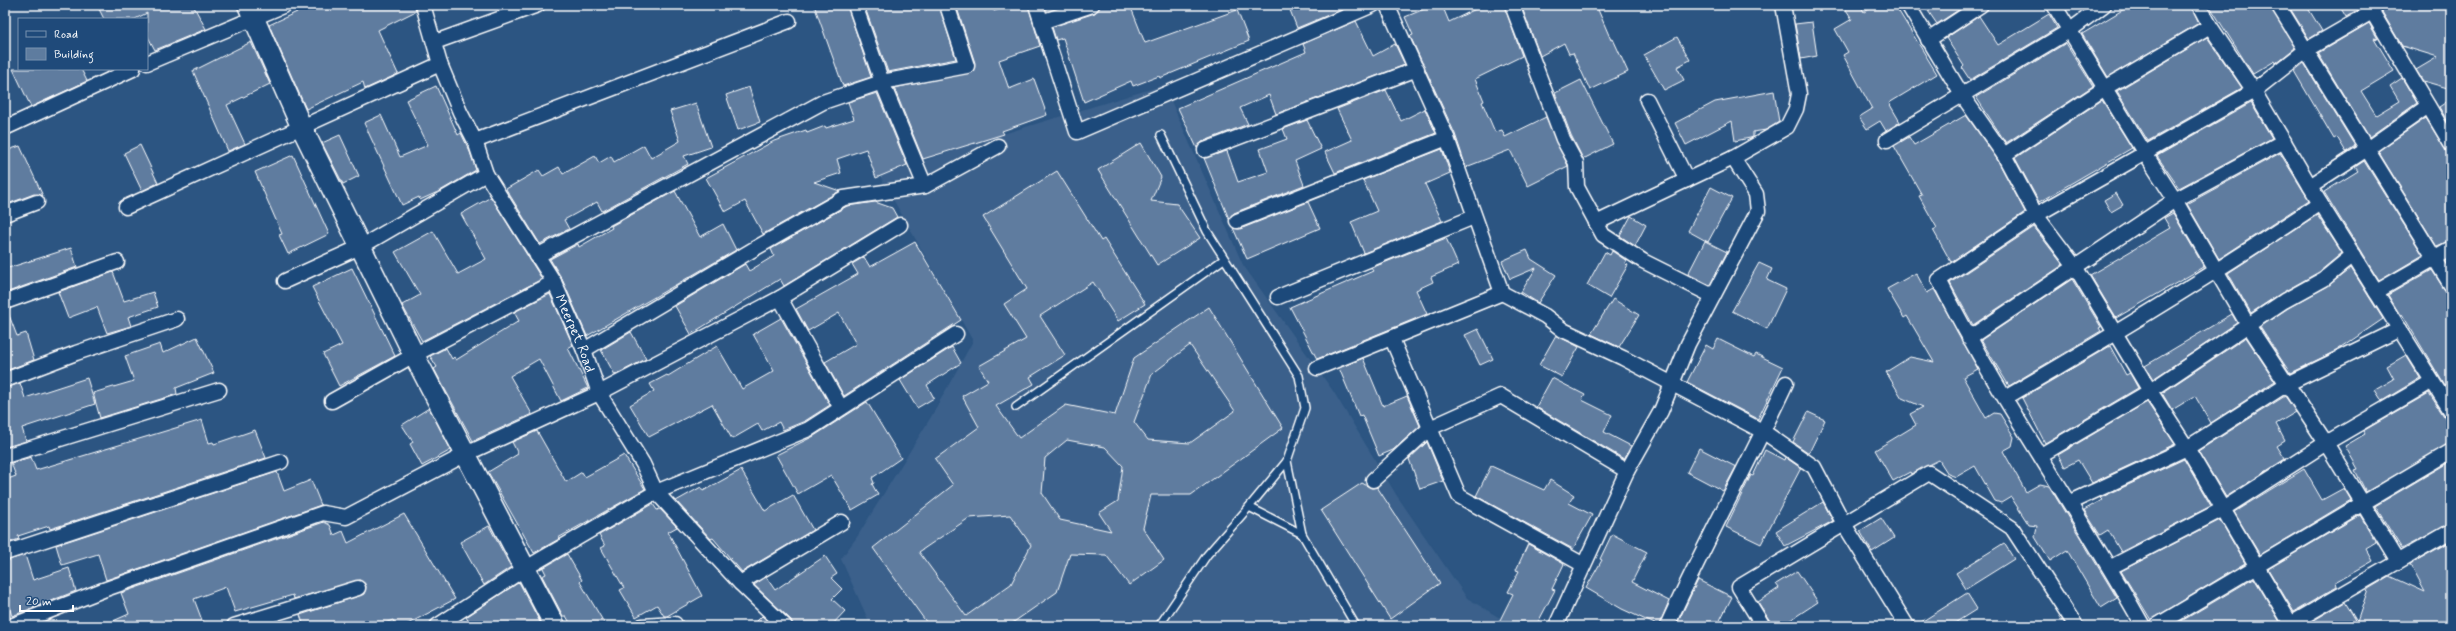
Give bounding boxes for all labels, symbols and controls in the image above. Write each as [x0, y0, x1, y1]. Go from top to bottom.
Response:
legend [18, 18, 148, 70]
text: Road [54, 27, 78, 43]
text: Building [54, 47, 94, 64]
street label: Meerpet Road [551, 292, 599, 375]
scale bar [20, 587, 73, 613]
text: 20 m [26, 594, 52, 610]

